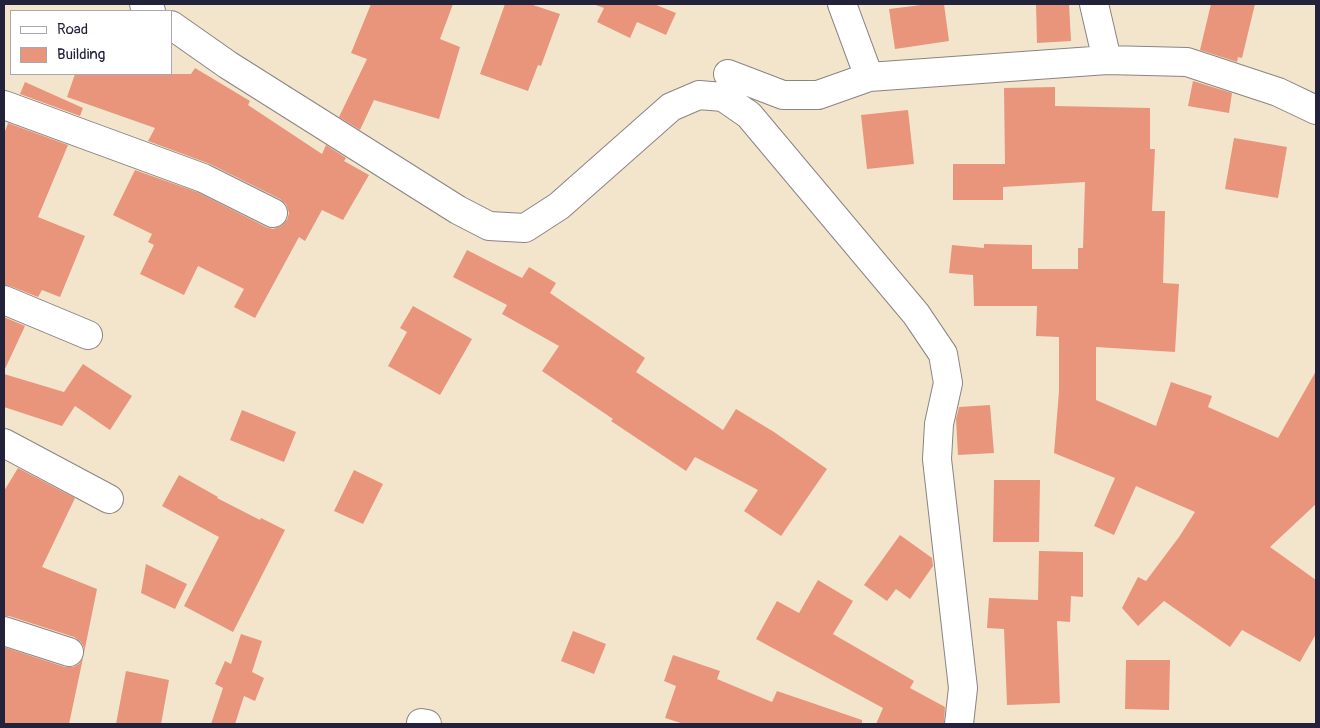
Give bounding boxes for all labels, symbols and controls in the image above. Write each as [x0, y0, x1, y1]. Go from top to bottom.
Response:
legend [10, 10, 172, 75]
text: Road [57, 20, 88, 39]
text: Building [57, 45, 105, 64]

